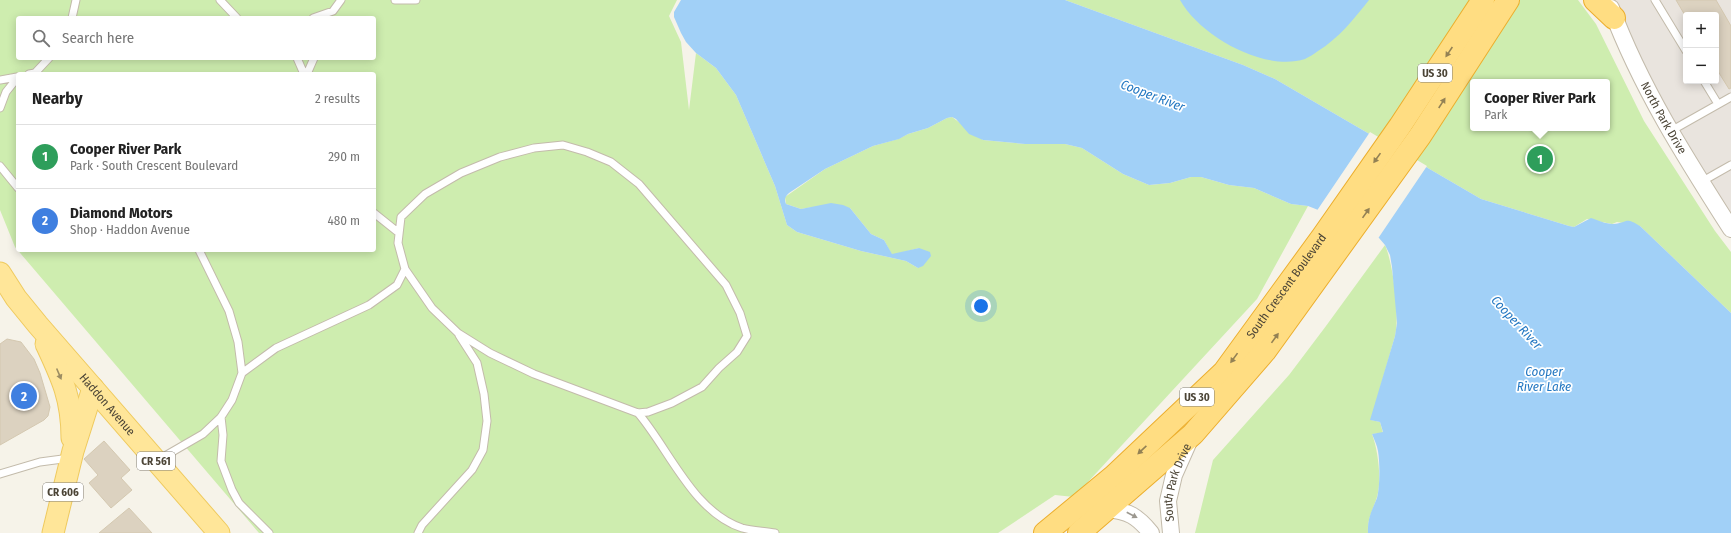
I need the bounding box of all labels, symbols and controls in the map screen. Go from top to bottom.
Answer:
map controls [1683,12,1719,84]
button: + [1683,12,1719,48]
search box [16,16,376,60]
icon: search [30,27,52,49]
text: Search here [62,29,134,47]
one-way arrow [1445,47,1453,57]
button: − [1683,48,1719,84]
road number: US 30 [1418,64,1452,82]
water label: Cooper River [1119,76,1187,115]
popup [1470,79,1610,131]
street label: North Park Drive [1638,80,1689,157]
text: Nearby [32,88,83,109]
text: Cooper River Park [1484,89,1596,107]
text: 2 results [315,91,360,106]
one-way arrow [1438,97,1445,109]
text: Park [1484,107,1507,122]
text: Cooper River Park [70,140,181,158]
pin: 1 [1527,144,1553,174]
text: 1 [42,149,48,164]
text: 290 m [328,149,360,164]
one-way arrow [1373,153,1381,163]
text: Park · South Crescent Boulevard [70,158,238,173]
text: Diamond Motors [70,204,173,222]
one-way arrow [1361,208,1369,218]
text: 2 [42,213,48,228]
text: 480 m [327,213,360,228]
text: Shop · Haddon Avenue [70,222,190,237]
street label: South Crescent Boulevard [1244,231,1329,341]
water label: Cooper River [1488,293,1545,352]
your location [971,296,991,316]
one-way arrow [1270,333,1278,343]
one-way arrow [1230,353,1238,364]
water label: Cooper River Lake [1517,364,1571,394]
one-way arrow [57,368,63,380]
street label: Haddon Avenue [76,371,138,438]
pin: 2 [11,381,37,411]
road number: US 30 [1180,388,1214,406]
street label: South Park Drive [1161,441,1194,522]
one-way arrow [1137,446,1147,455]
road number: CR 561 [137,452,175,470]
road number: CR 606 [43,483,83,501]
one-way arrow [1126,512,1138,519]

